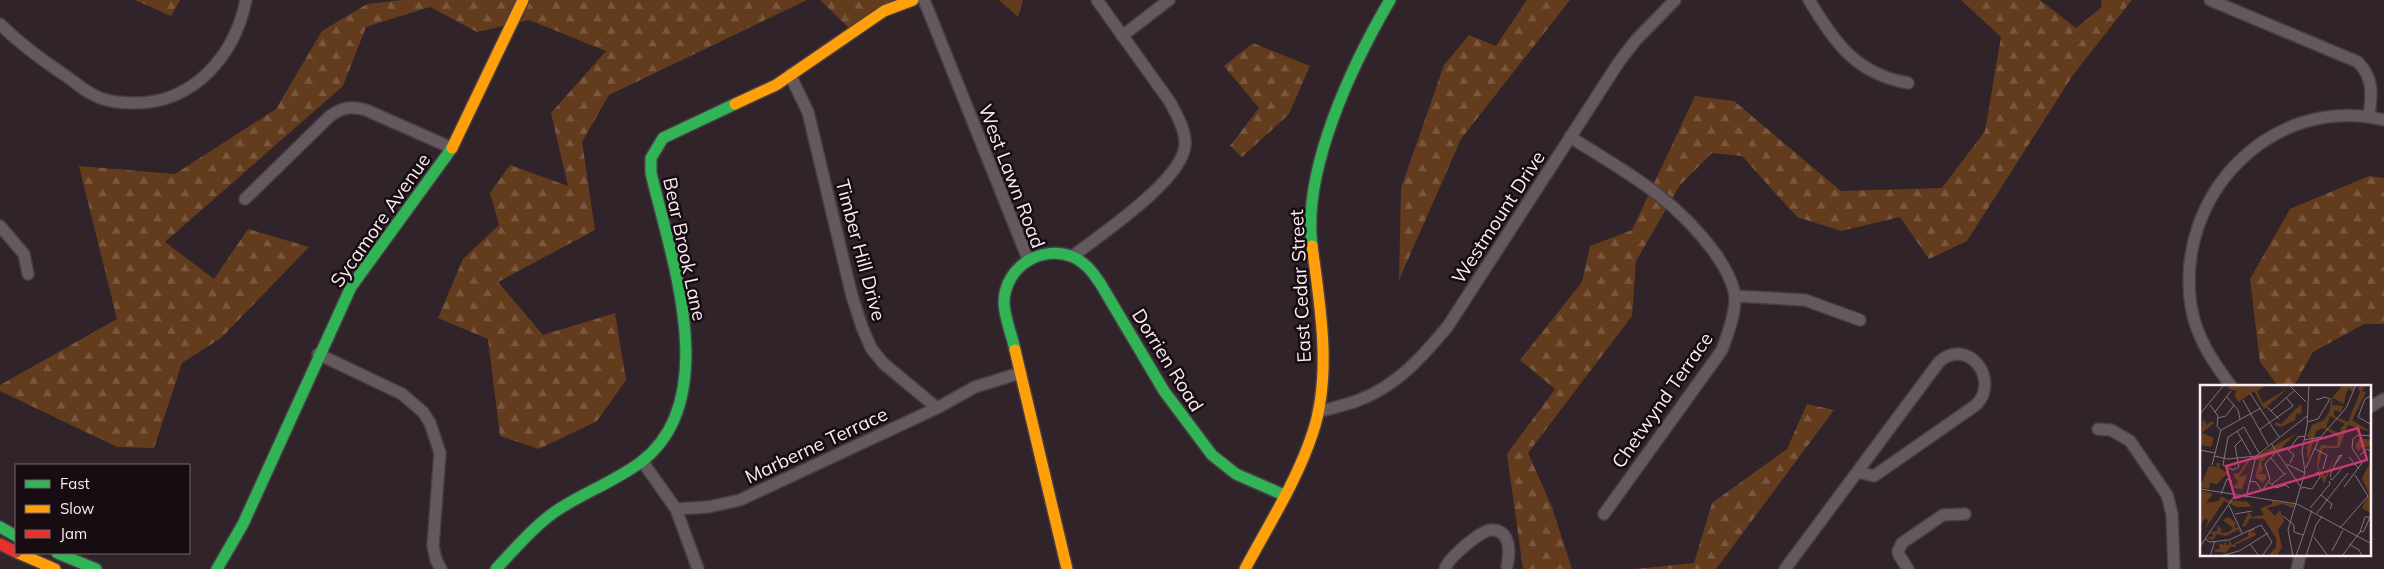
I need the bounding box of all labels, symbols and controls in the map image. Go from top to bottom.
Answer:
street label: West Lawn Road [974,101,1050,251]
street label: Westmount Drive [1446,146,1550,288]
street label: Sycamore Avenue [325,148,435,292]
street label: Bear Brook Lane [658,175,712,323]
street label: Timber Hill Drive [831,177,891,323]
street label: East Cedar Street [1284,209,1316,363]
street label: Dorrien Road [1127,304,1209,416]
street label: Chetwynd Terrace [1606,327,1718,473]
inset map [2200,385,2372,556]
street label: Marberne Terrace [741,401,891,489]
legend [15,464,190,554]
text: Fast [60,474,90,493]
text: Slow [60,499,94,518]
text: Jam [60,524,87,543]

